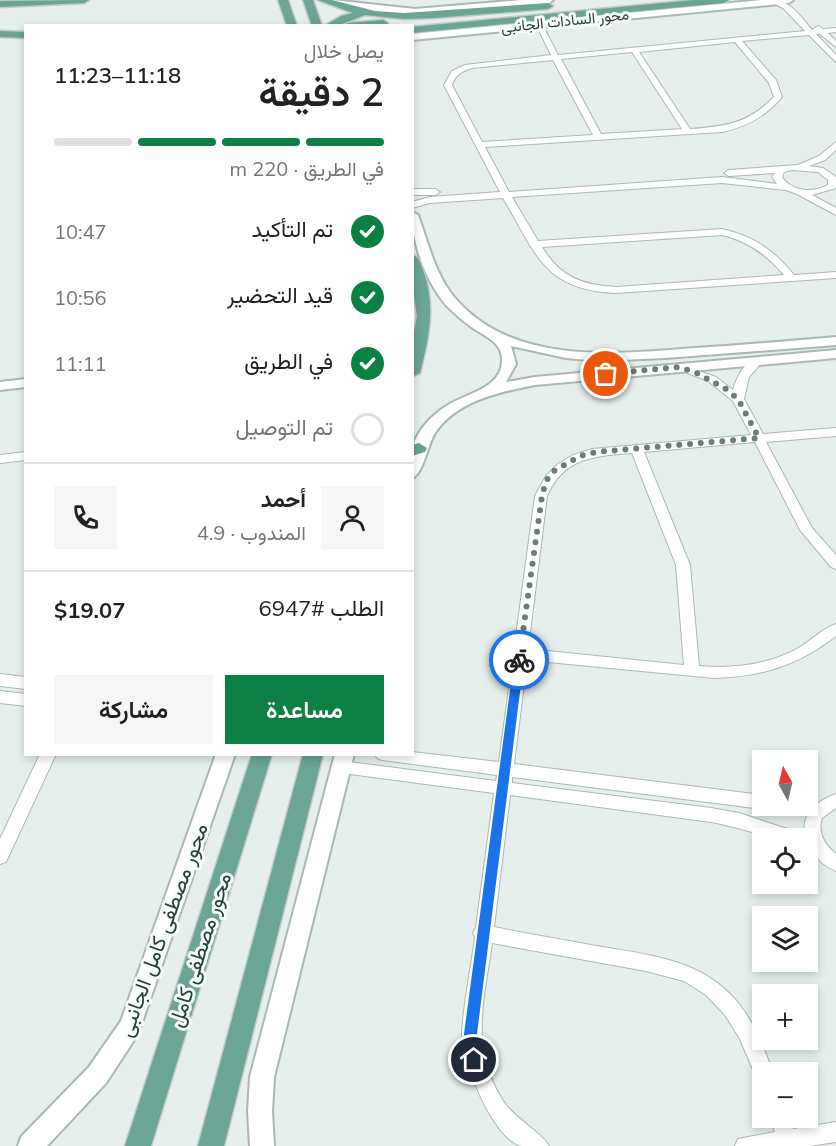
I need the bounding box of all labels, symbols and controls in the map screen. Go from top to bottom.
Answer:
street label: محور السادات الجانبى [500,4,630,38]
text: يصل خلال [304,38,384,63]
text: 11:18–11:23 [54,61,181,89]
text: 2 دقيقة [259,67,384,116]
text: في الطريق · 220 m [230,156,384,181]
text: تم التأكيد [252,215,333,243]
icon: check [351,215,384,248]
text: 10:47 [54,219,107,244]
text: قيد التحضير [227,281,333,309]
icon: check [351,281,384,314]
text: 10:56 [54,285,107,310]
text: في الطريق [244,347,333,375]
icon: check [351,347,384,380]
pin [580,348,631,399]
text: 11:11 [54,351,107,376]
icon: bag [589,357,622,390]
text: تم التوصيل [236,413,333,441]
text: أحمد [261,485,306,513]
button: phone [54,486,117,549]
button: person [321,486,384,549]
text: المندوب · 4.9 [197,520,306,545]
text: الطلب #6947 [259,594,384,622]
text: $19.07 [54,596,125,624]
courier [489,630,549,690]
icon: bike [503,644,536,677]
button: مشاركة [54,675,213,744]
button: مساعدة [225,675,384,744]
north arrow [752,750,818,816]
map controls [752,750,818,1128]
street label: محور مصطفى كامل الجانبى [113,820,213,1040]
button: locate [752,828,818,894]
street label: محور مصطفى كامل [163,870,237,1030]
button: layers [752,906,818,972]
button: + [752,984,818,1050]
pin [448,1034,499,1085]
icon: home [457,1043,490,1076]
button: − [752,1062,818,1128]

